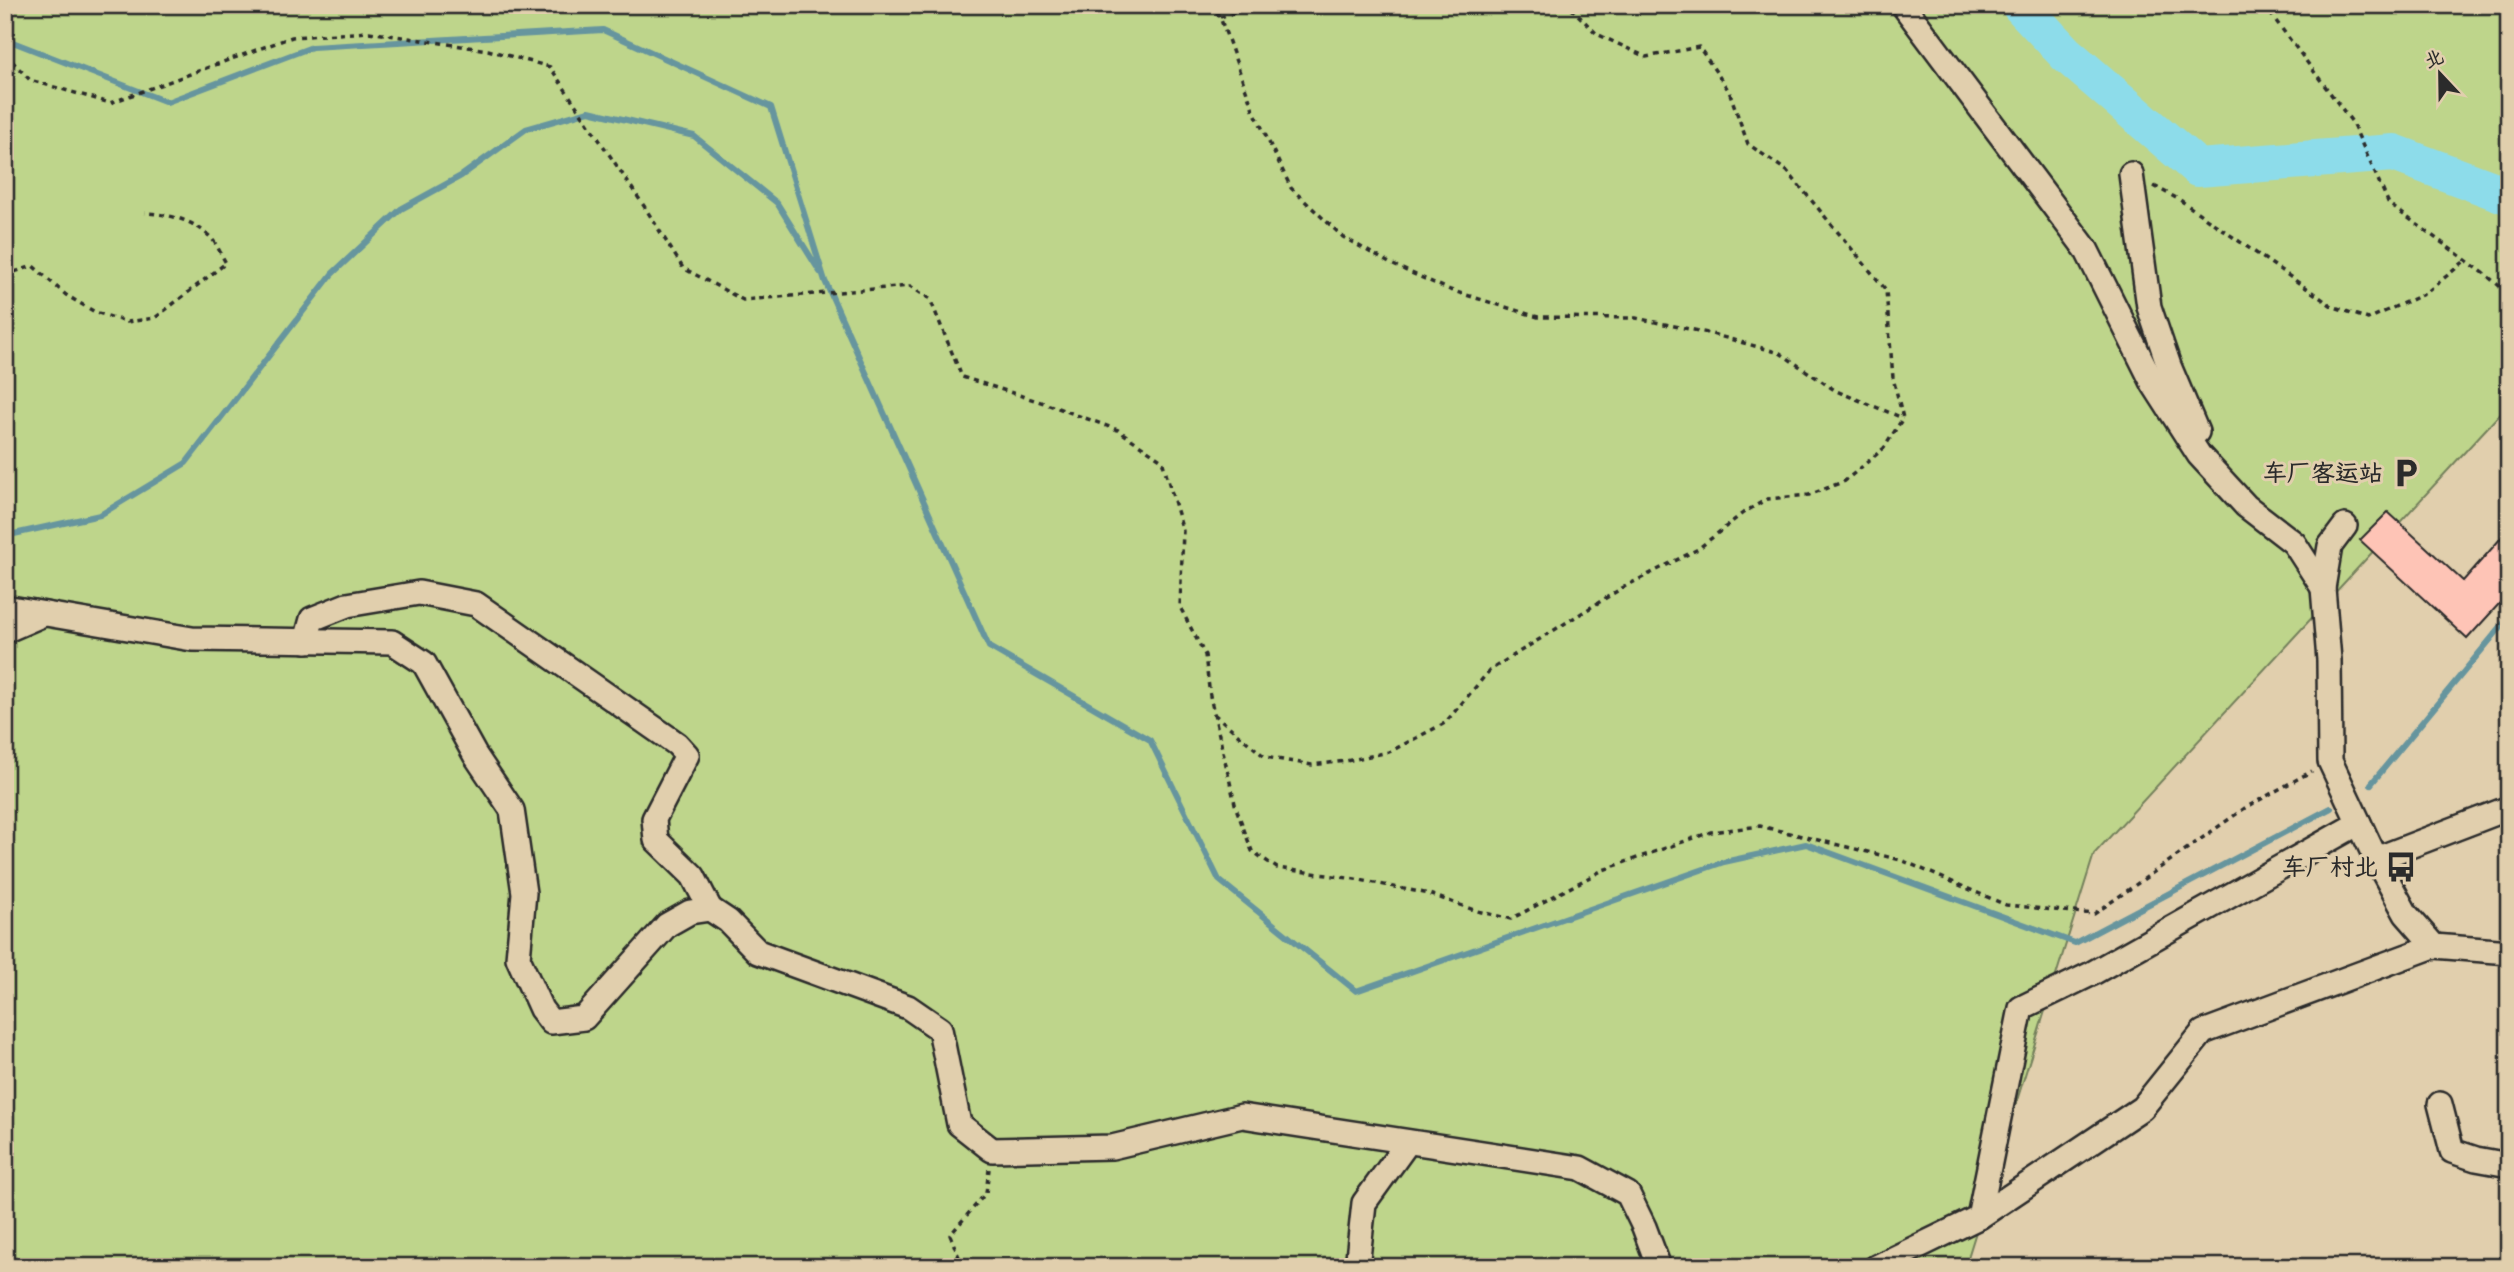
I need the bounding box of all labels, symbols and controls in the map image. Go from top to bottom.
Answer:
north arrow [2406,38,2476,108]
text: 北 [2421,44,2448,75]
parking icon: 车厂客运站 [2389,456,2423,490]
place label: 车厂客运站 [2263,459,2383,490]
bus stop icon: 车厂村北 [2384,850,2418,884]
place label: 车厂村北 [2282,853,2378,884]

